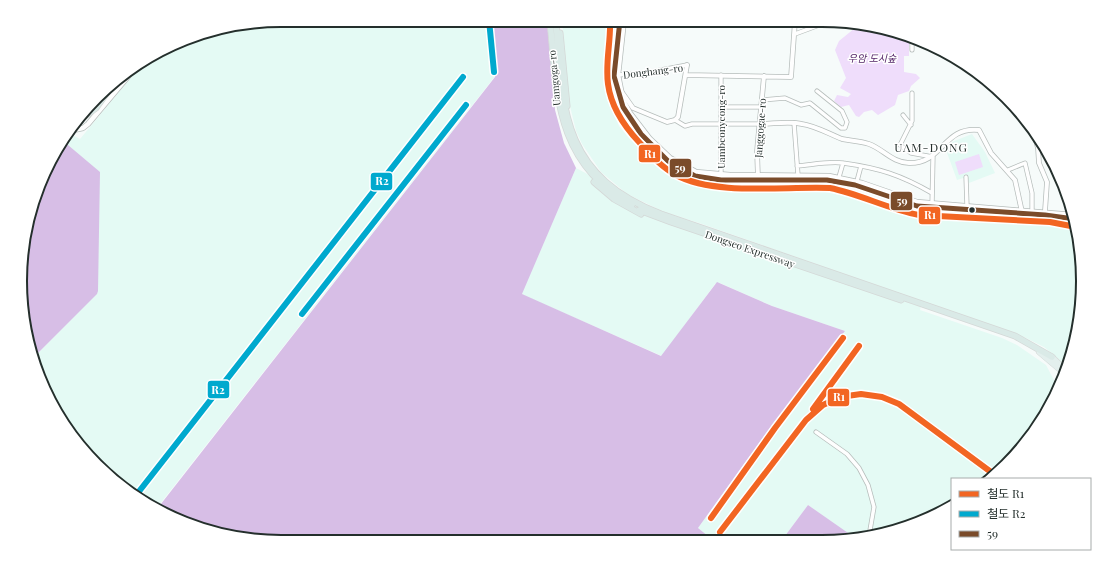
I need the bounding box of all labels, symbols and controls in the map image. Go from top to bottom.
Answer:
street label: Uamgoga-ro [545,49,563,106]
park label: 우암 도시숲 [848,51,897,65]
street label: Donghang-ro [622,60,684,82]
street label: Uambeonyeong-ro [714,85,728,169]
street label: Janggogae-ro [751,97,769,159]
district label: UAM-DONG [894,139,968,155]
line badge: R1 [638,144,661,163]
text: R1 [644,146,656,161]
line badge: 59 [669,158,692,178]
text: 59 [674,160,686,175]
line badge: R2 [370,172,393,191]
text: R2 [375,173,389,188]
line badge: 59 [890,191,913,211]
text: 59 [896,193,908,208]
unlabelled marker [967,205,977,215]
line badge: R1 [918,206,941,225]
text: R1 [924,207,936,222]
street label: Dongseo Expressway [703,227,797,271]
line badge: R2 [207,380,230,399]
text: R2 [211,382,225,397]
line badge: R1 [827,388,850,407]
text: R1 [833,389,845,404]
legend [951,478,1091,550]
text: 철도 R1 [987,485,1025,501]
text: 철도 R2 [987,505,1026,521]
text: 59 [987,525,998,541]

